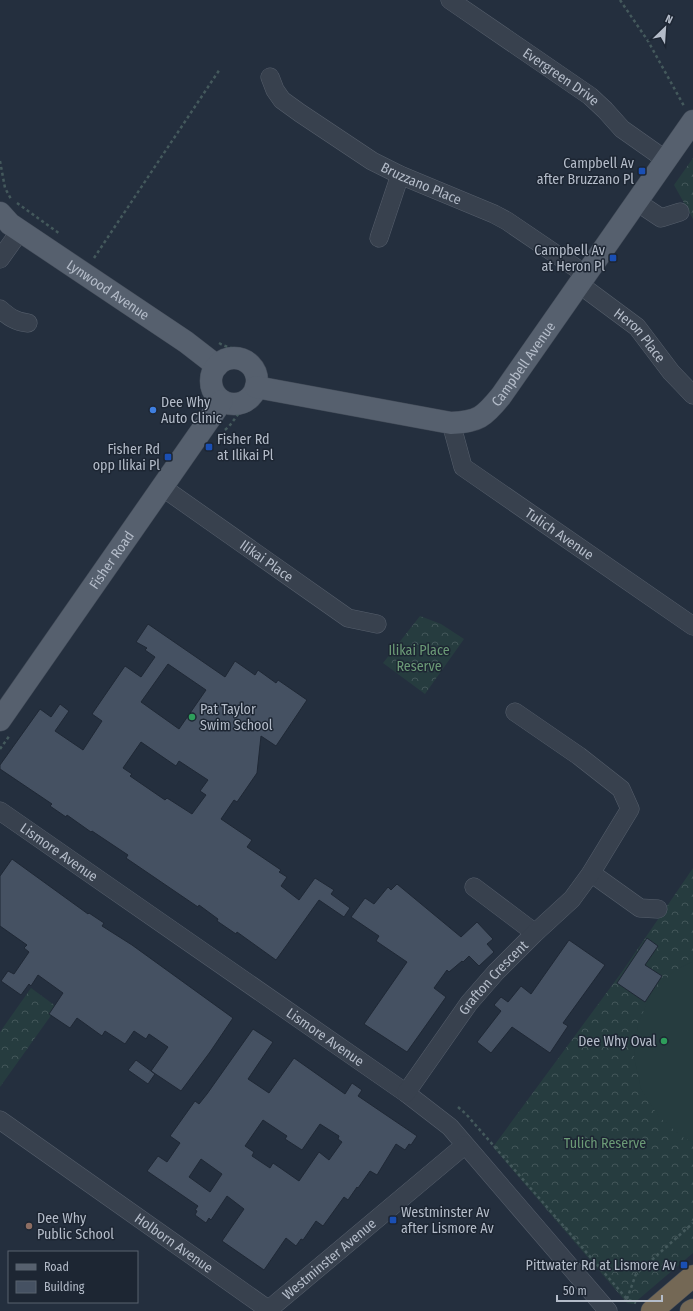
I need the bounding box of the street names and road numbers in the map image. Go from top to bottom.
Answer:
street label: Evergreen Drive [519,44,603,109]
street label: Bruzzano Place [378,159,464,209]
street label: Lynwood Avenue [63,256,152,324]
street label: Heron Place [610,305,669,366]
street label: Campbell Avenue [488,319,559,410]
street label: Tulich Avenue [522,505,597,564]
street label: Fisher Road [86,528,138,592]
street label: Ilikai Place [236,537,296,586]
street label: Lismore Avenue [17,820,101,885]
street label: Grafton Crescent [455,937,532,1018]
street label: Lismore Avenue [283,1004,367,1070]
street label: Holborn Avenue [131,1210,216,1277]
street label: Westminster Avenue [279,1215,380,1303]

